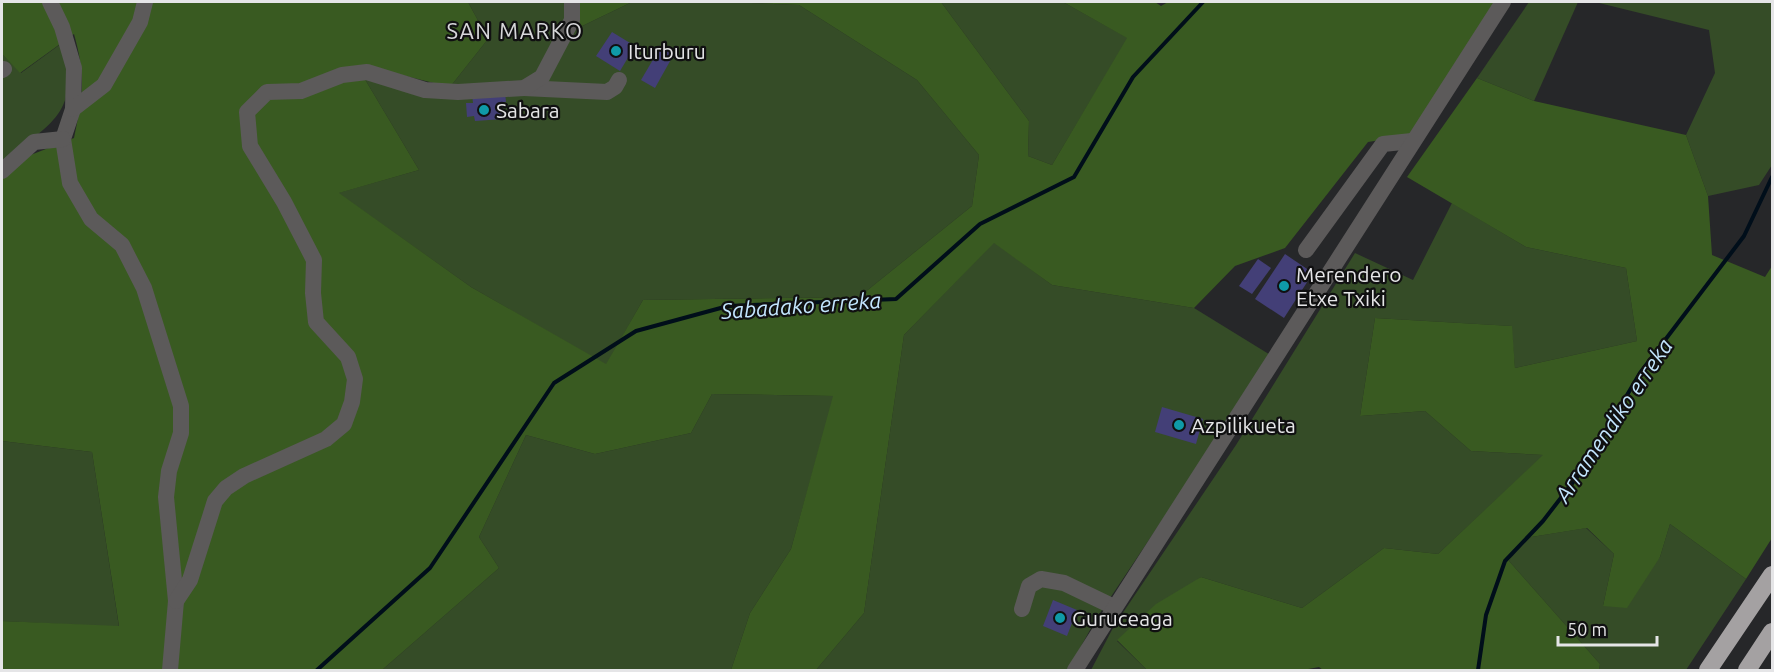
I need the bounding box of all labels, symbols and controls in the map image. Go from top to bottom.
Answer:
district label: SAN MARKO [446,18,584,43]
place label: Iturburu [628,39,706,63]
marker: Iturburu [609,44,623,58]
place label: Sabara [496,98,560,122]
marker: Sabara [477,103,491,117]
place label: Merendero Etxe Txiki [1296,262,1401,310]
marker: Merendero Etxe Txiki [1277,279,1291,293]
water label: Sabadako erreka [719,287,882,323]
water label: Arramendiko erreka [1548,333,1677,507]
place label: Azpilikueta [1191,413,1296,437]
marker: Azpilikueta [1172,418,1186,432]
place label: Guruceaga [1072,606,1173,630]
scale bar [1558,609,1657,647]
marker: Guruceaga [1053,611,1067,625]
text: 50 m [1567,619,1607,639]

